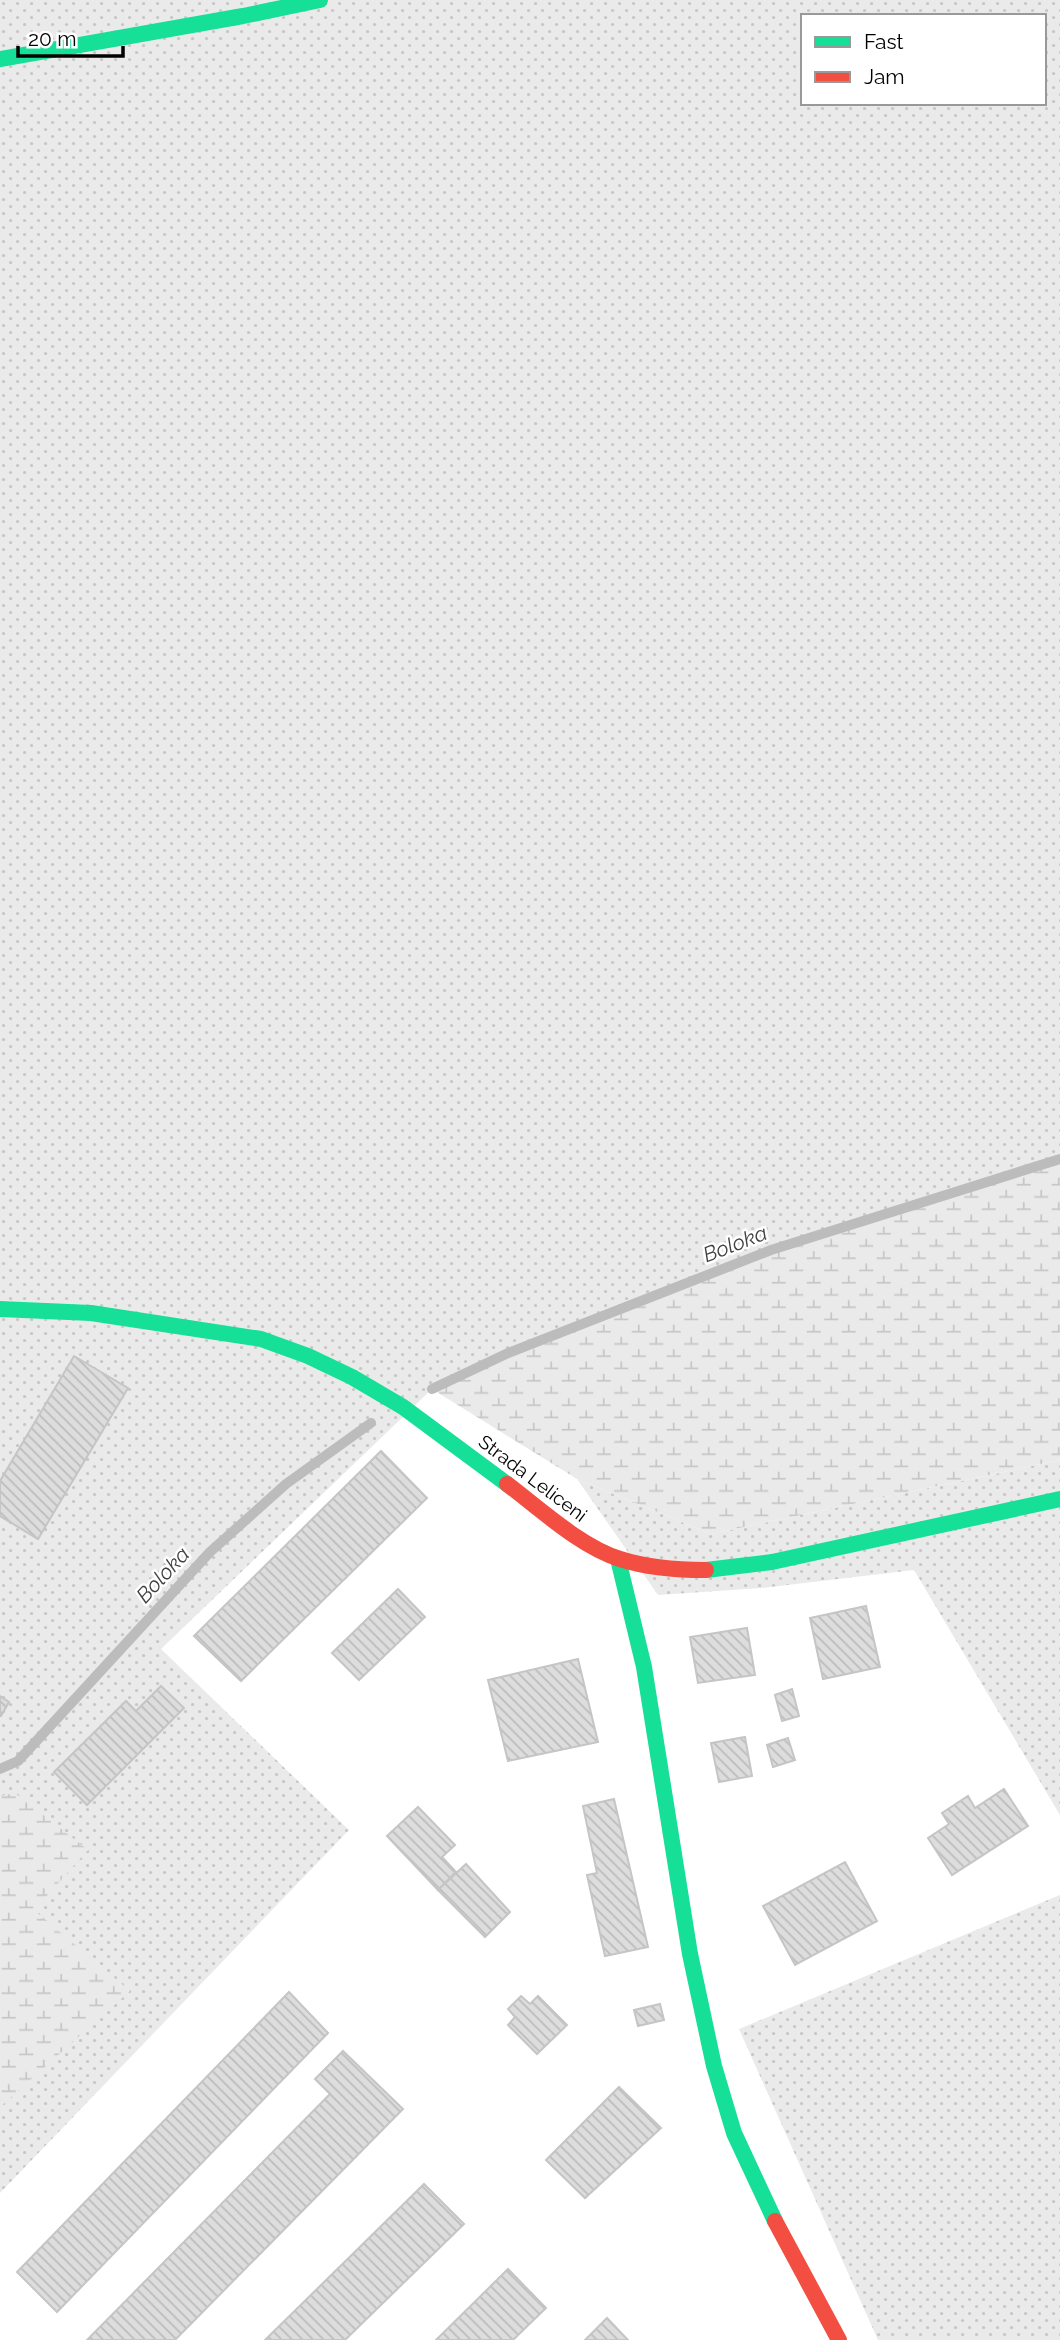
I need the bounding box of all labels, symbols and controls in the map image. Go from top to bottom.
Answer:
scale bar [18,14,122,58]
legend [801,14,1046,105]
text: 20 m [28,26,76,51]
text: Fast [864,29,904,54]
text: Jam [864,64,905,89]
water label: Boloka [699,1220,770,1267]
street label: Strada Leliceni [475,1430,591,1526]
water label: Boloka [131,1542,195,1608]

